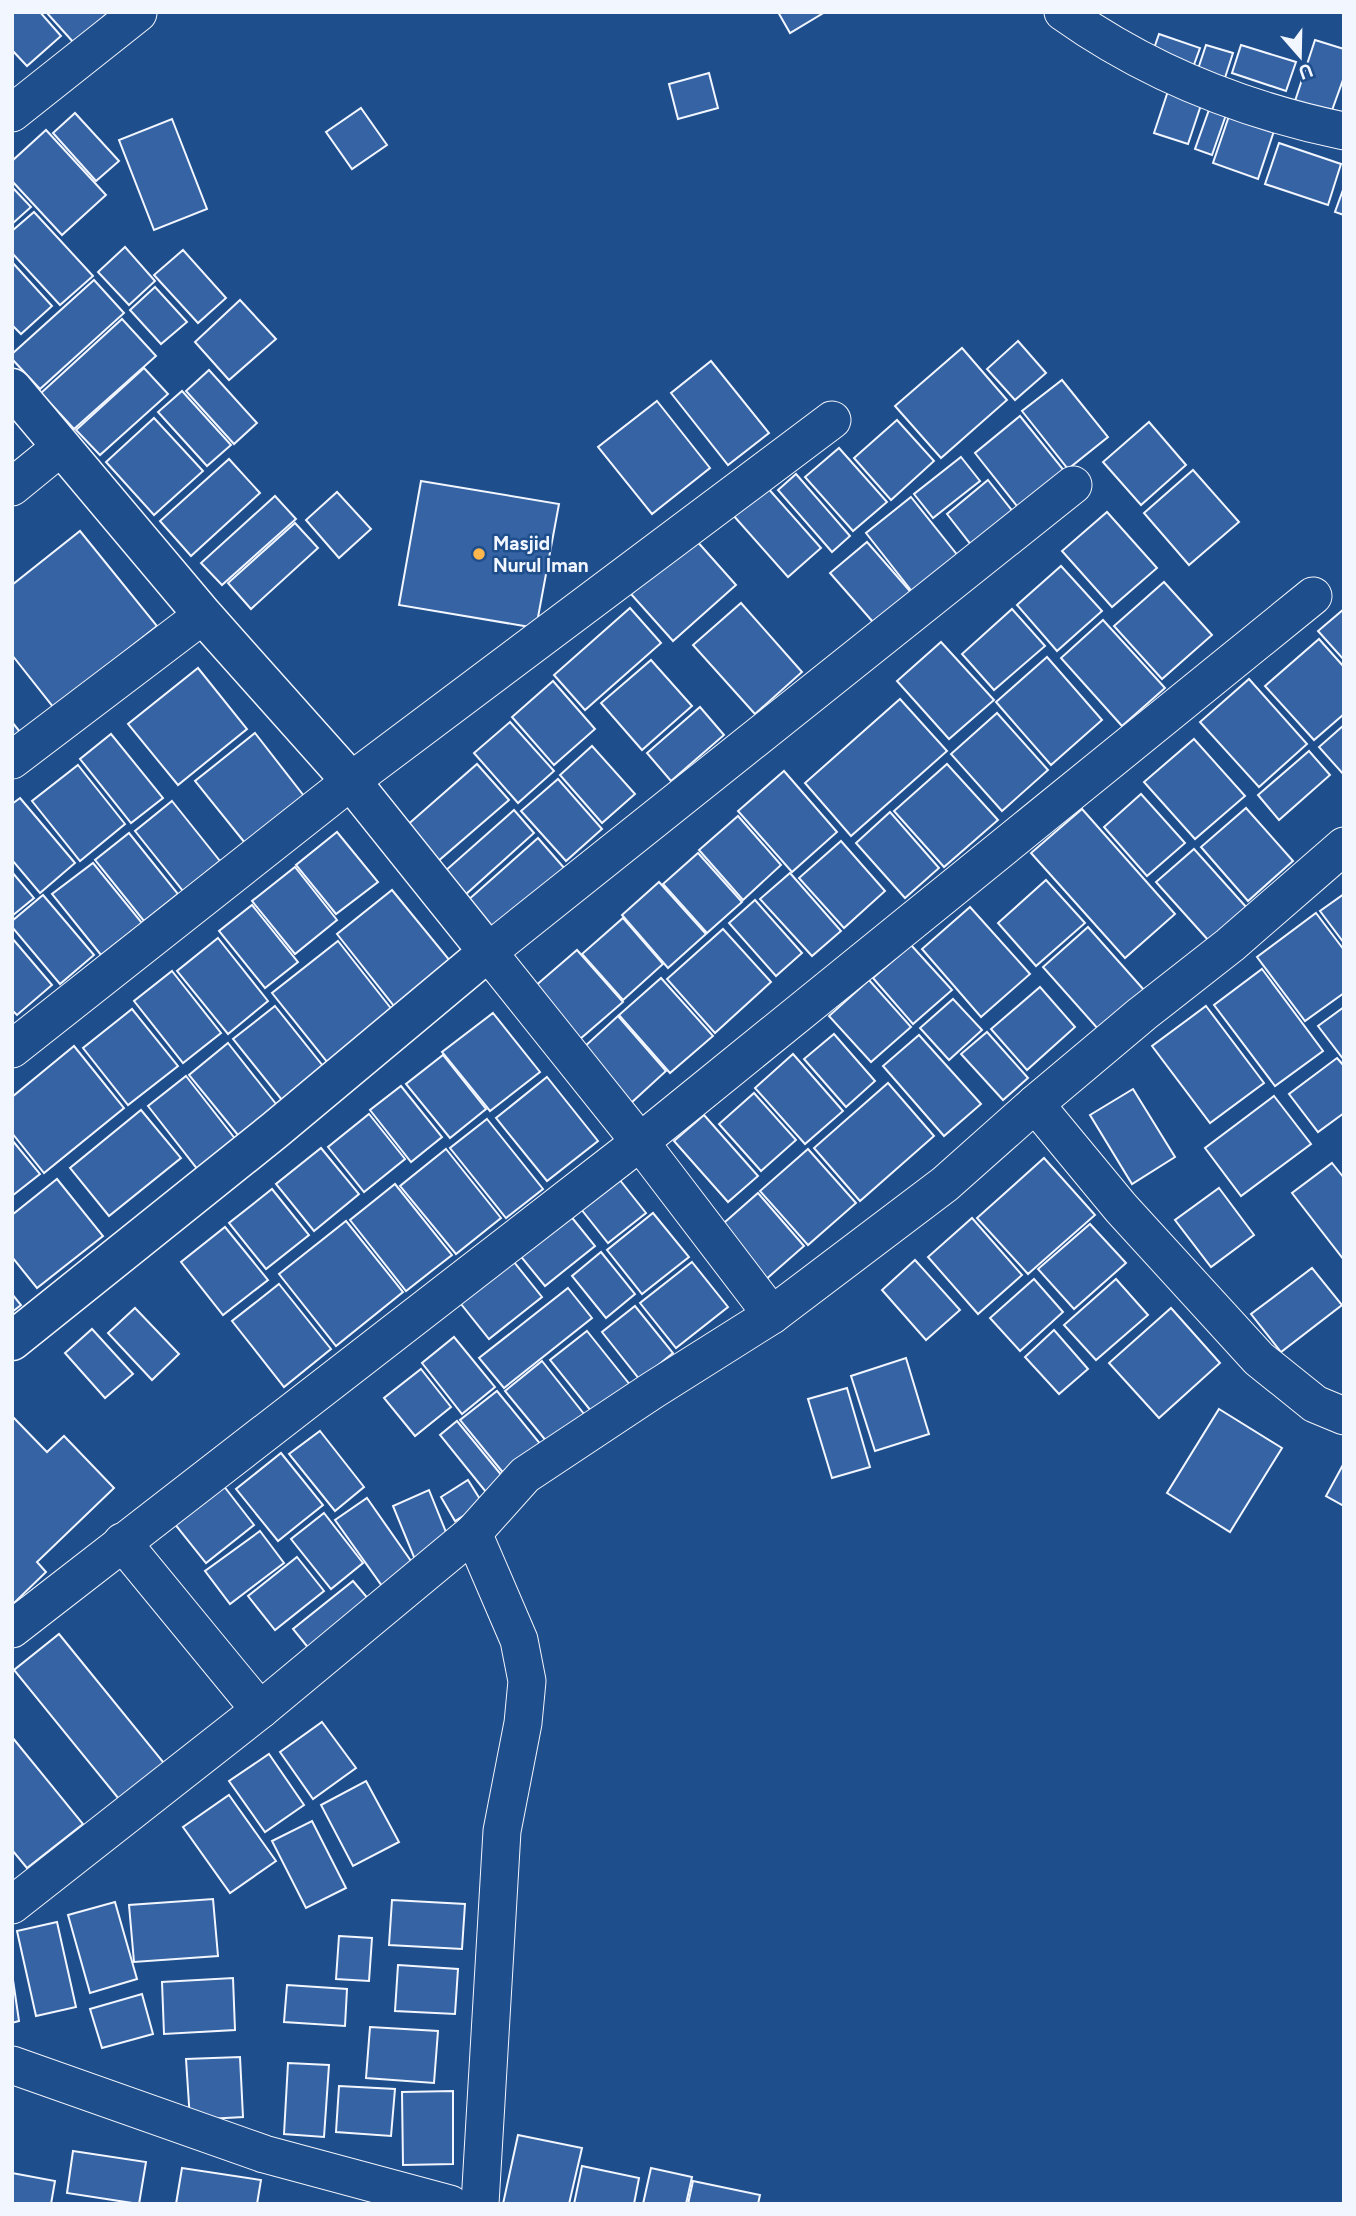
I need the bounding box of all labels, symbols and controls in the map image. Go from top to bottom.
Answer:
north arrow [1265,21,1335,91]
text: U [1295,58,1316,85]
place label: Masjid Nurul Iman [493,532,589,577]
marker: Masjid Nurul Iman [471,546,487,562]

